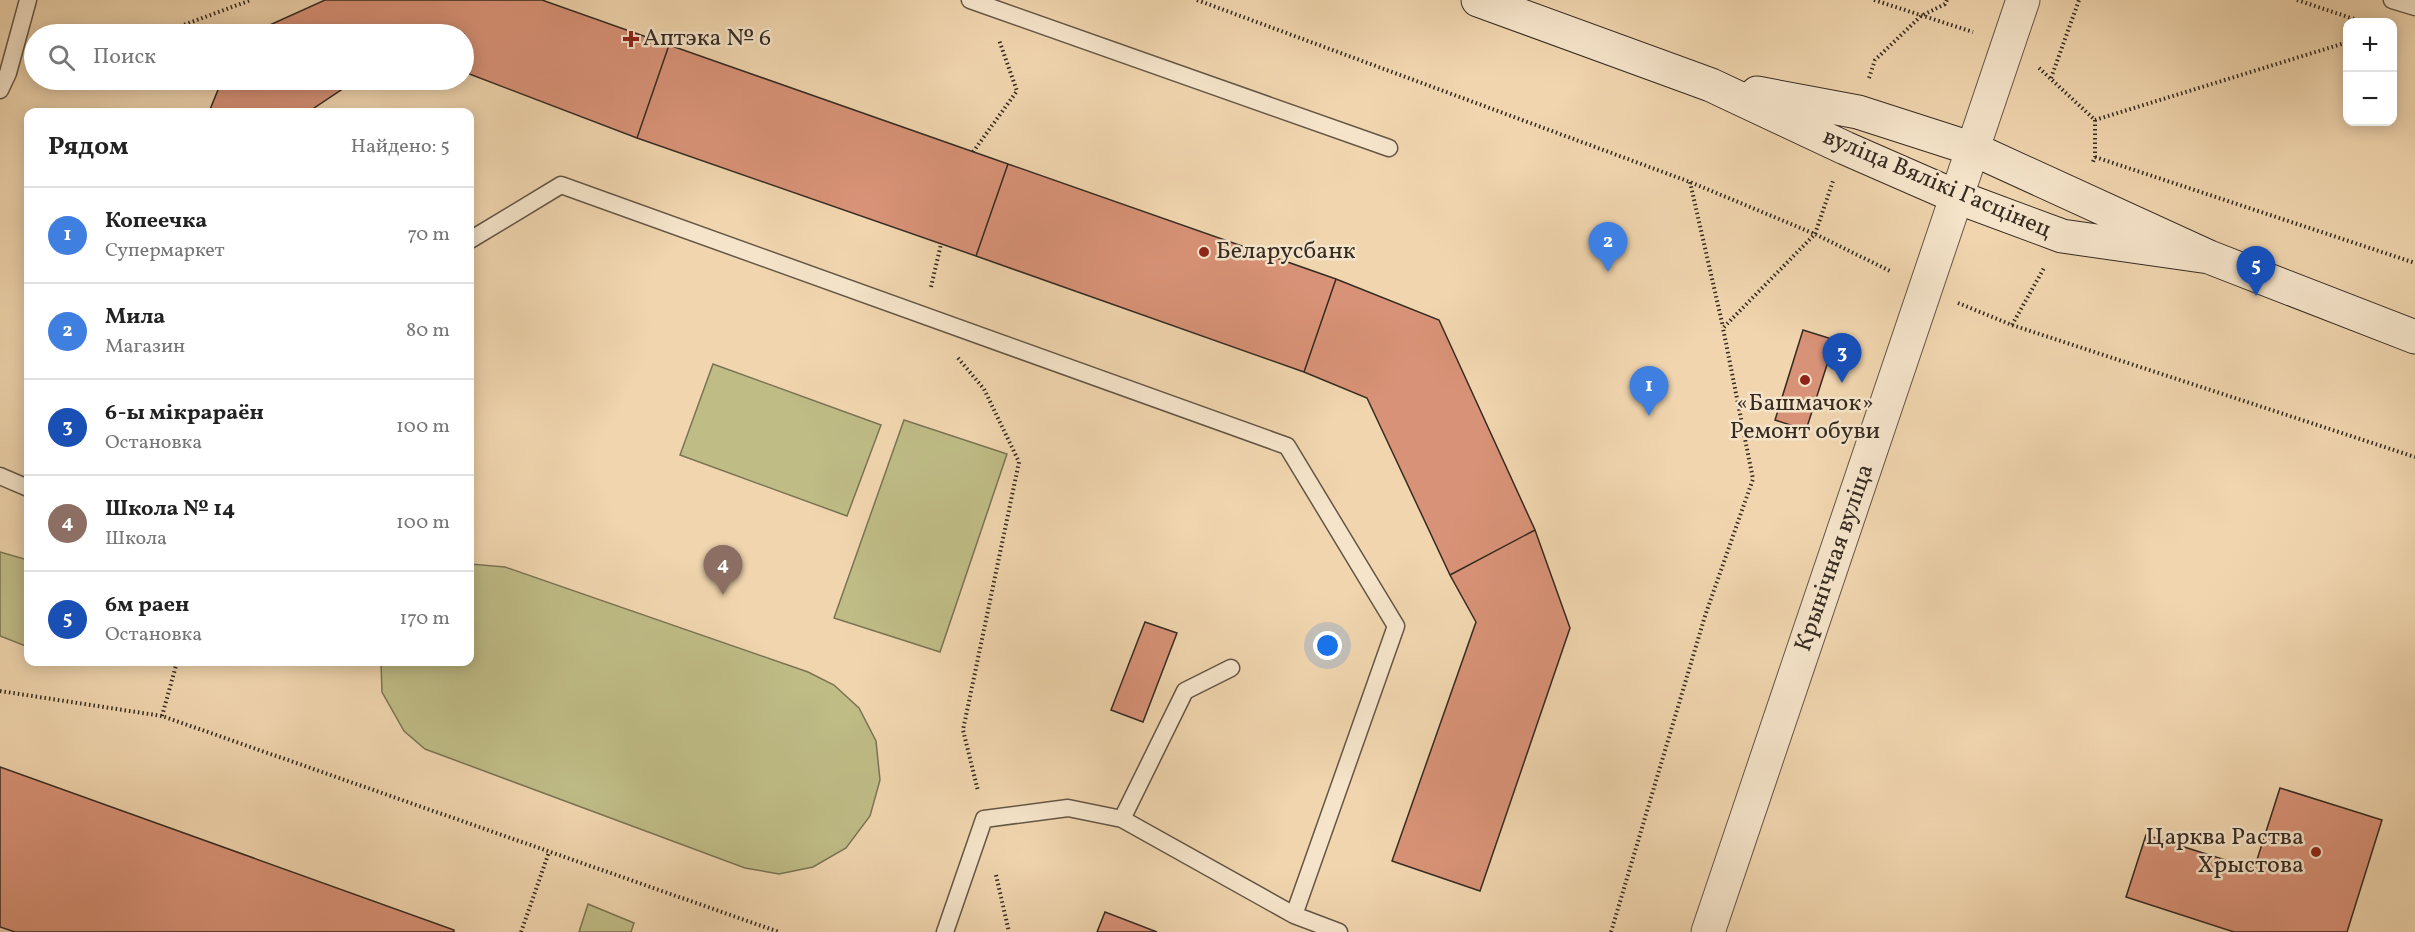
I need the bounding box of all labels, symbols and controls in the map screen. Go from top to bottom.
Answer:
map controls [2343,18,2397,126]
button: + [2343,18,2397,72]
place label: Аптэка № 6 [643,22,771,56]
search box [24,24,474,90]
marker: Аптэка № 6 [624,32,638,46]
icon: search [45,41,78,74]
text: Поиск [93,42,156,73]
button: − [2343,72,2397,126]
street label: вуліца Вялікі Гасцінец [1817,120,2057,248]
text: Рядом [48,129,128,165]
text: Найдено: 5 [351,133,450,161]
text: Копеечка [105,206,207,237]
text: 1 [63,221,72,249]
text: 70 m [407,221,450,249]
pin: 2 [1588,222,1628,272]
place label: Беларусбанк [1216,235,1356,269]
text: Супермаркет [105,237,225,265]
marker: Беларусбанк [1197,245,1211,259]
pin: 5 [2236,246,2276,296]
text: Мила [105,302,165,333]
text: 2 [62,317,73,345]
text: 80 m [406,317,450,345]
text: Магазин [105,333,185,361]
pin: 3 [1822,334,1862,383]
pin: 1 [1630,366,1668,416]
marker: «Башмачок» Ремонт обуви [1798,373,1812,387]
place label: «Башмачок» Ремонт обуви [1730,387,1880,449]
text: 6-ы мікрараён [105,398,264,429]
text: 3 [62,413,73,441]
text: 100 m [396,413,450,441]
text: Остановка [105,429,202,457]
street label: Крынічная вуліца [1787,460,1883,656]
text: Школа № 14 [105,494,235,525]
text: 4 [61,509,74,537]
text: 100 m [396,509,450,537]
text: Школа [105,525,167,553]
pin: 4 [704,546,742,595]
text: 6м раен [105,590,189,621]
text: 5 [63,605,72,633]
text: 170 m [400,605,450,633]
text: Остановка [105,621,202,649]
your location [1313,631,1342,660]
place label: Царква Раства Хрыстова [2145,821,2304,883]
marker: Царква Раства Хрыстова [2309,845,2323,859]

